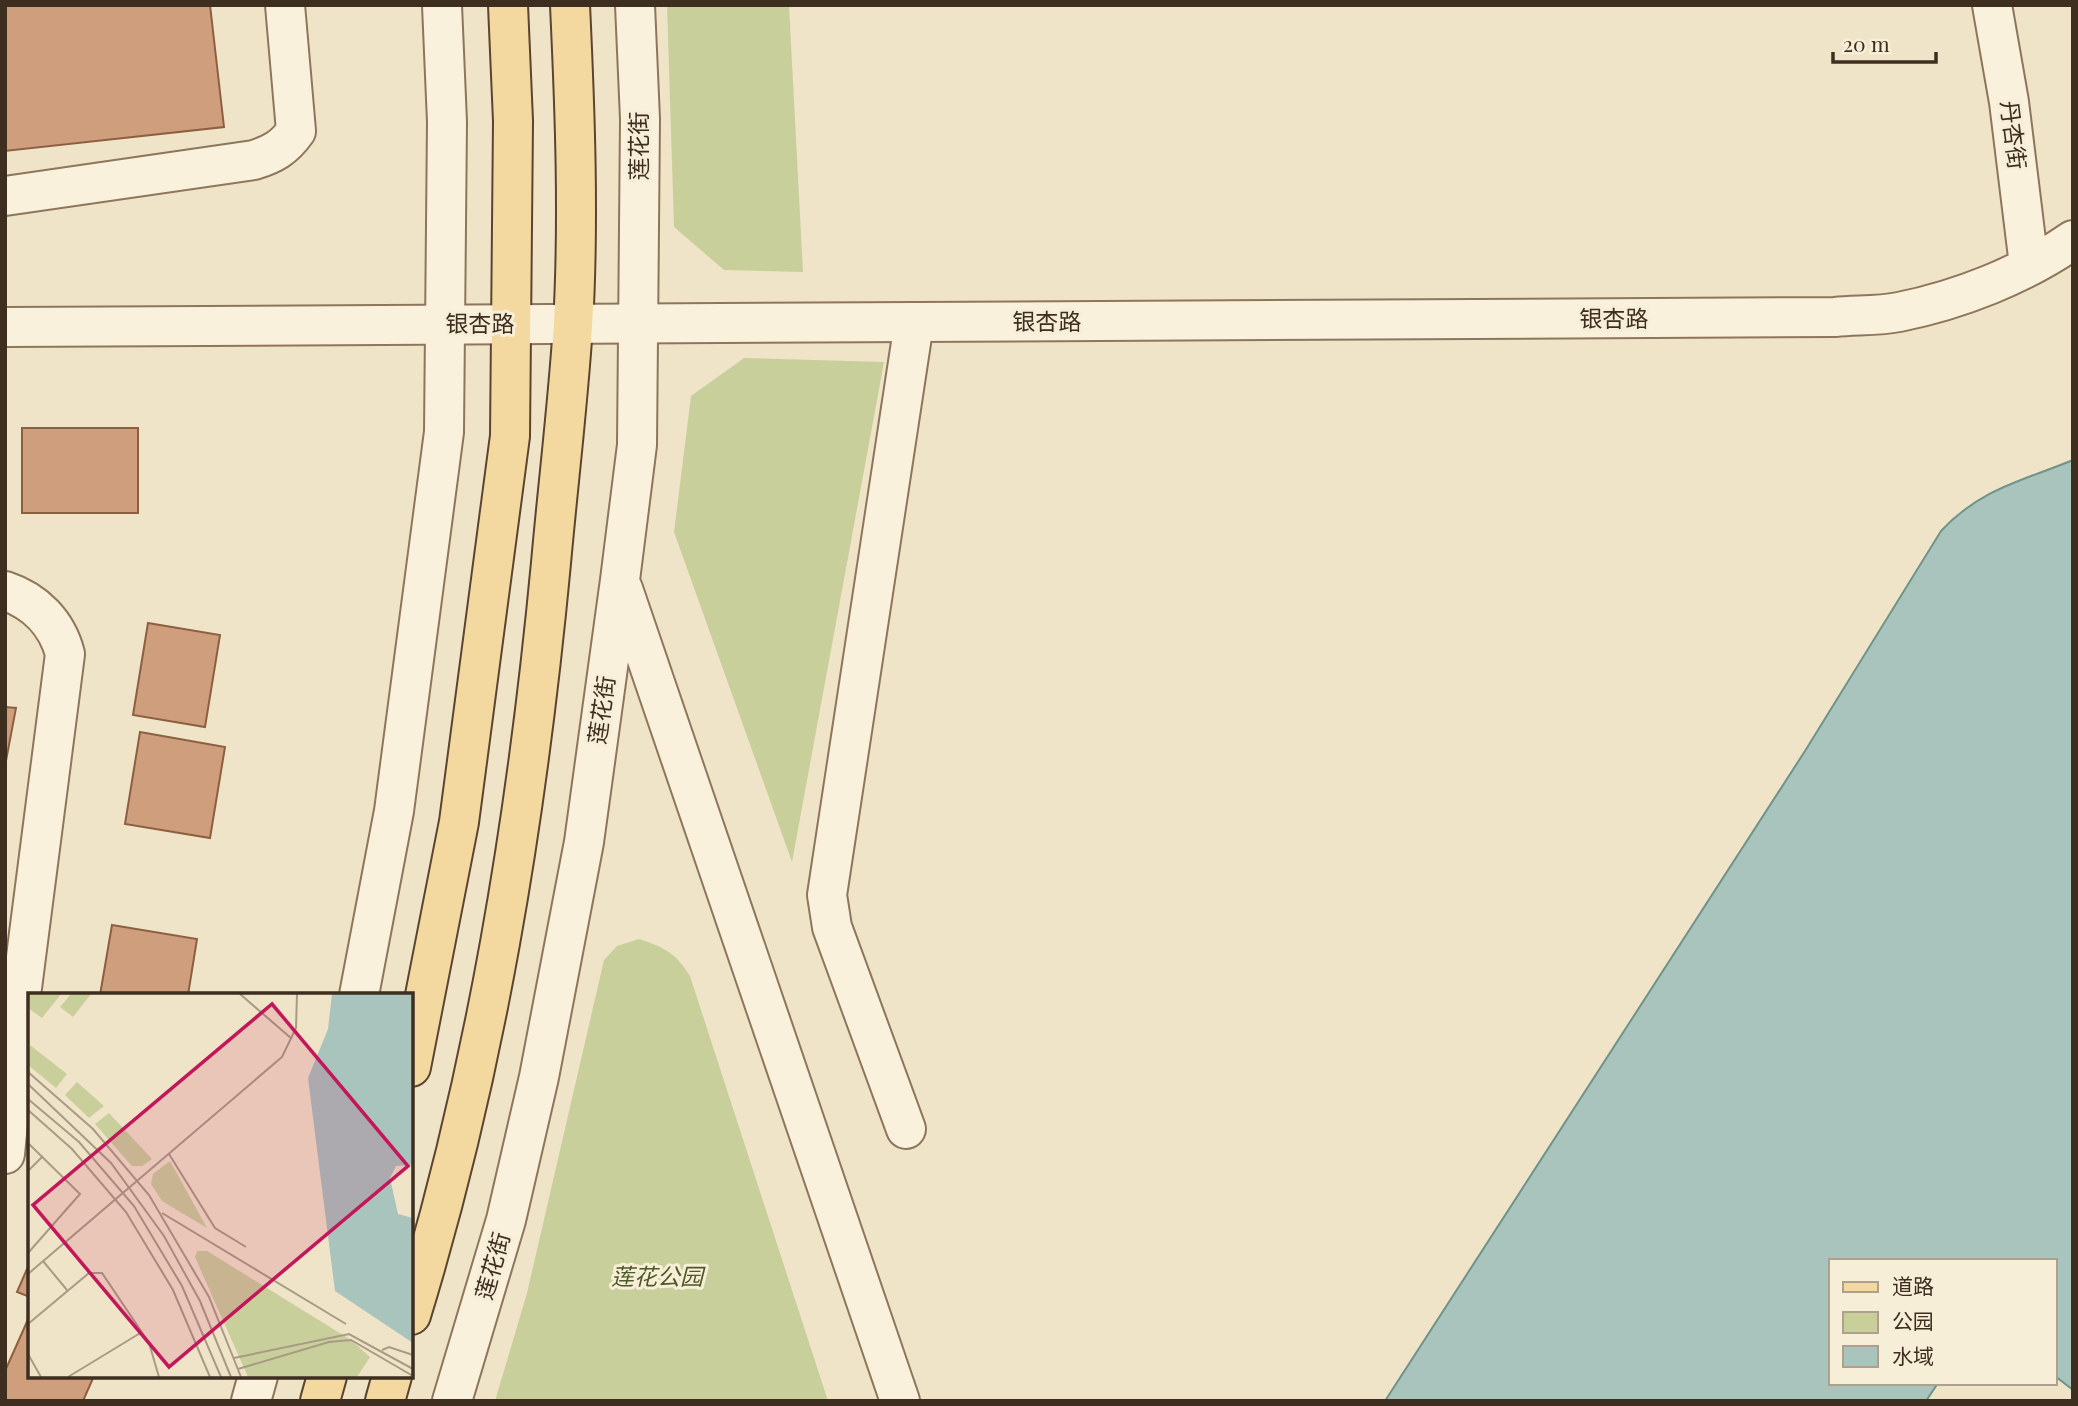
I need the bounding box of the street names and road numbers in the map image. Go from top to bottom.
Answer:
street label: 丹杏街 [1995,99,2034,171]
street label: 莲花街 [622,112,653,181]
street label: 银杏路 [1580,302,1649,333]
street label: 银杏路 [1013,305,1082,336]
street label: 银杏路 [446,307,515,338]
street label: 莲花街 [580,673,621,746]
street label: 莲花街 [467,1228,516,1303]

